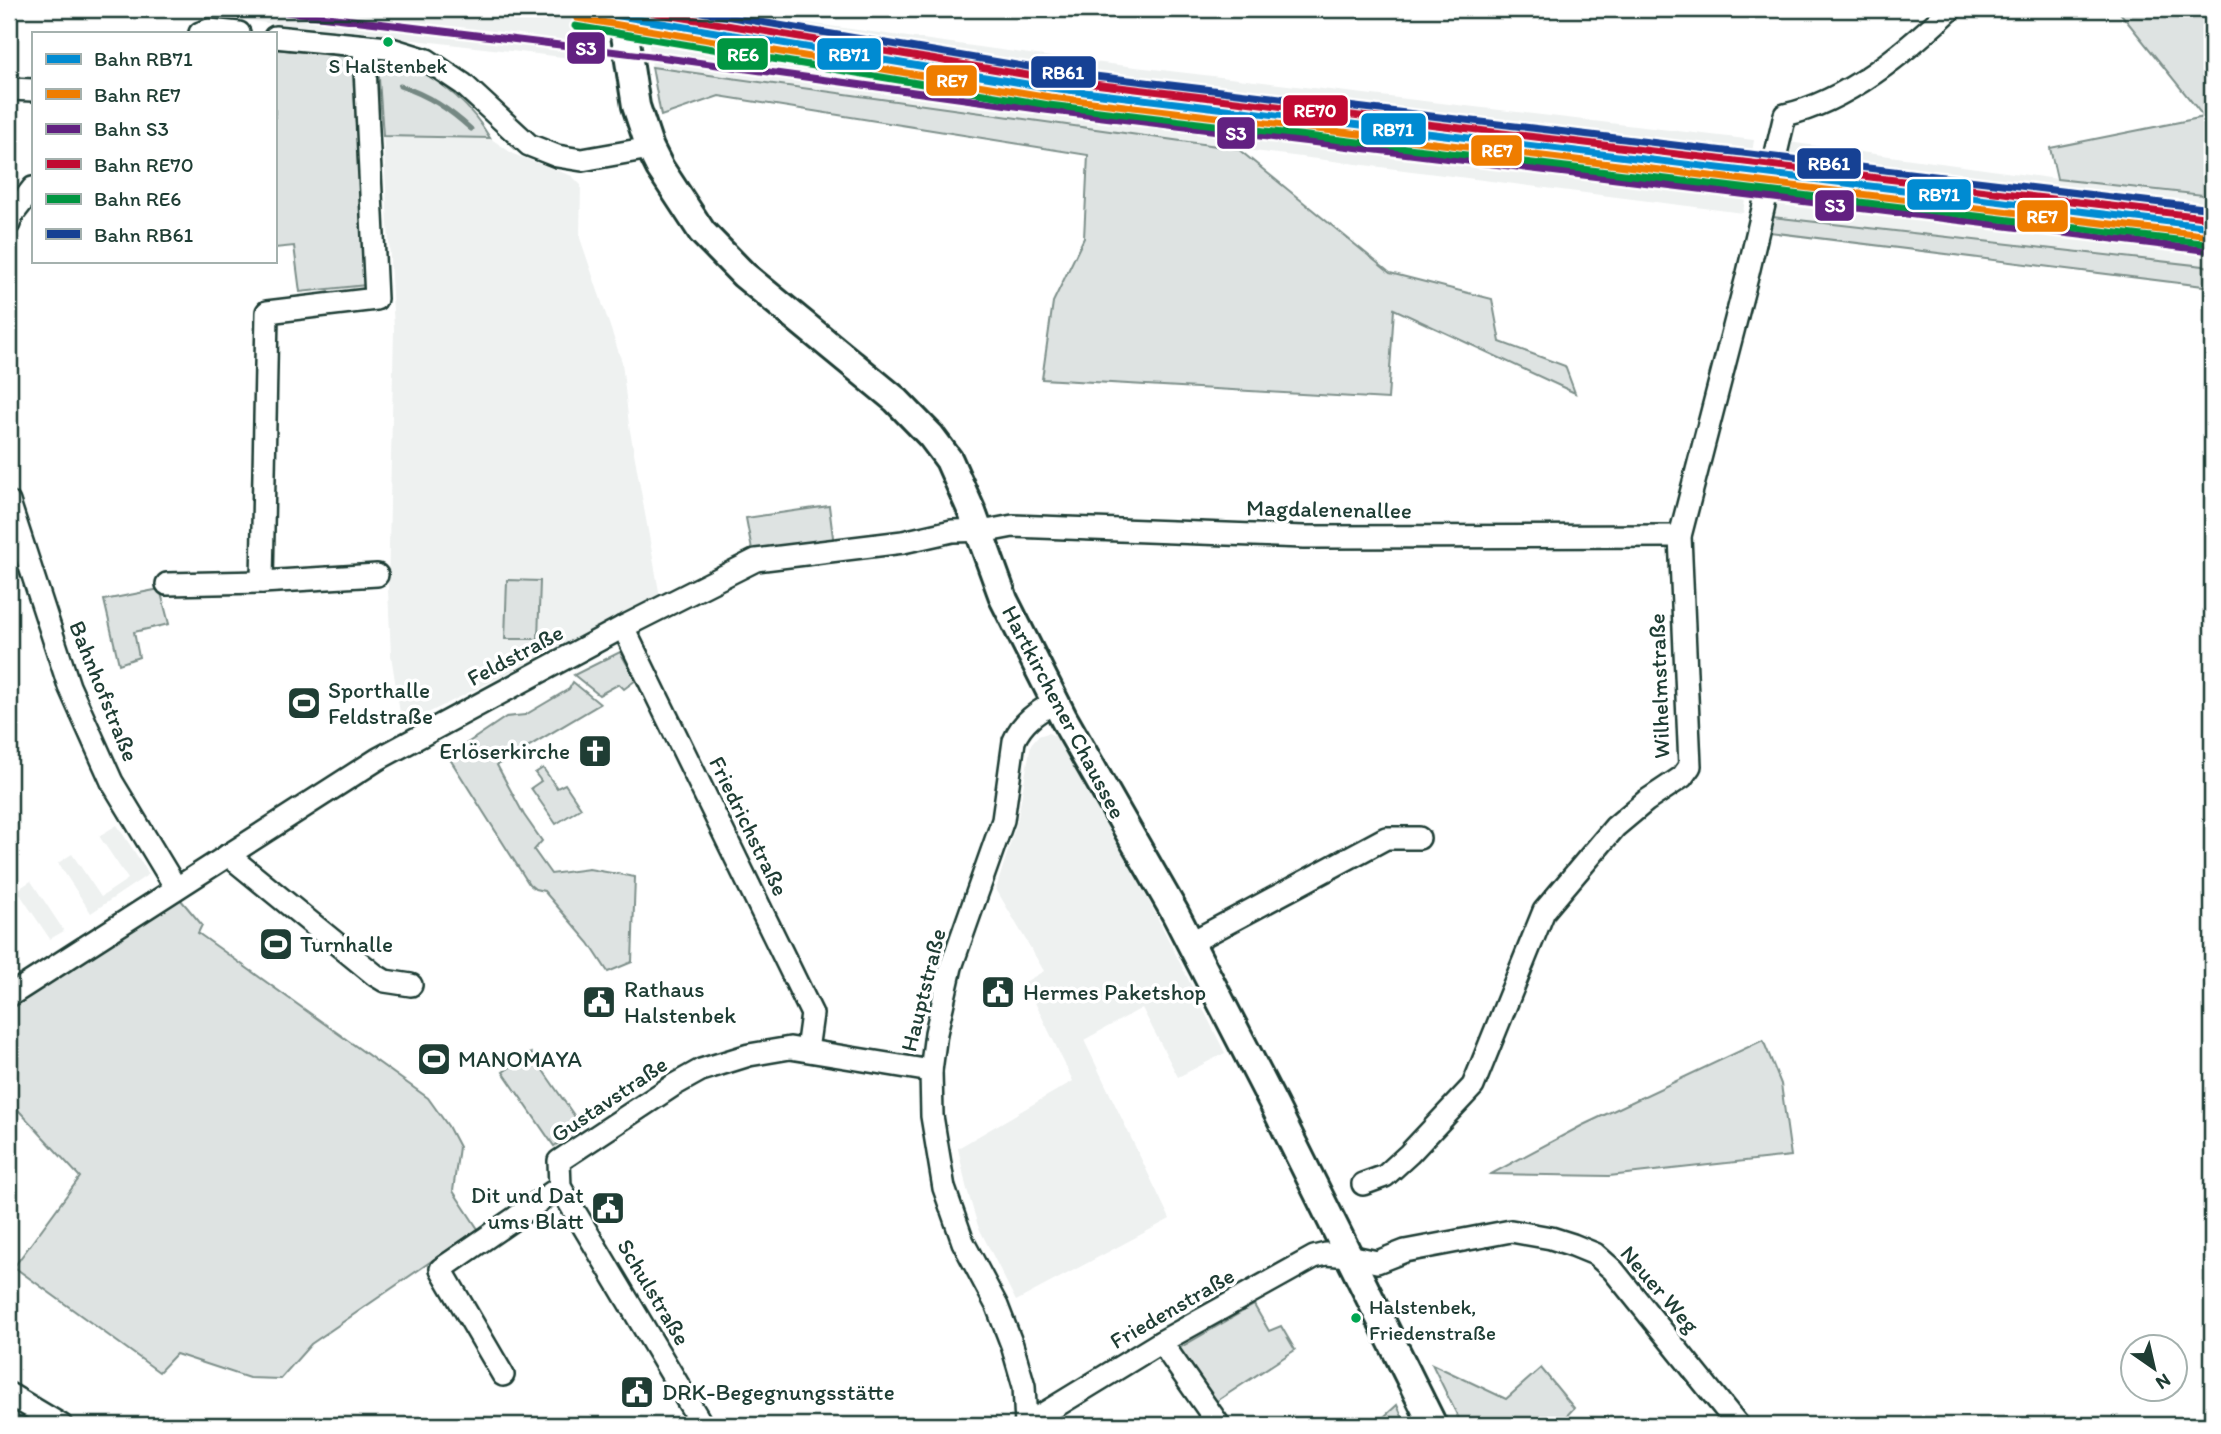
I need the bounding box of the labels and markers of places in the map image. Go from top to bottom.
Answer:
marker: S Halstenbek [381,35,395,49]
place label: S Halstenbek [329,53,448,78]
place label: Sporthalle Feldstraße [328,676,433,730]
sports icon: Sporthalle Feldstraße [285,684,323,722]
church icon: Erlöserkirche [576,732,614,770]
place label: Erlöserkirche [439,737,570,765]
sports icon: Turnhalle [257,925,295,963]
place label: Turnhalle [300,930,393,958]
public building icon: Hermes Paketshop [979,973,1017,1011]
place label: Rathaus Halstenbek [624,975,736,1029]
place label: Hermes Paketshop [1023,978,1206,1006]
public building icon: Rathaus Halstenbek [580,983,618,1021]
sports icon: MANOMAYA [415,1040,453,1078]
place label: MANOMAYA [458,1045,582,1073]
place label: Dit und Dat ums Blatt [471,1181,584,1235]
public building icon: Dit und Dat ums Blatt [589,1189,627,1227]
place label: Halstenbek, Friedenstraße [1369,1294,1496,1345]
marker: Halstenbek, Friedenstraße [1349,1311,1363,1325]
public building icon: DRK-Begegnungsstätte [618,1373,656,1411]
place label: DRK-Begegnungsstätte [662,1378,895,1406]

